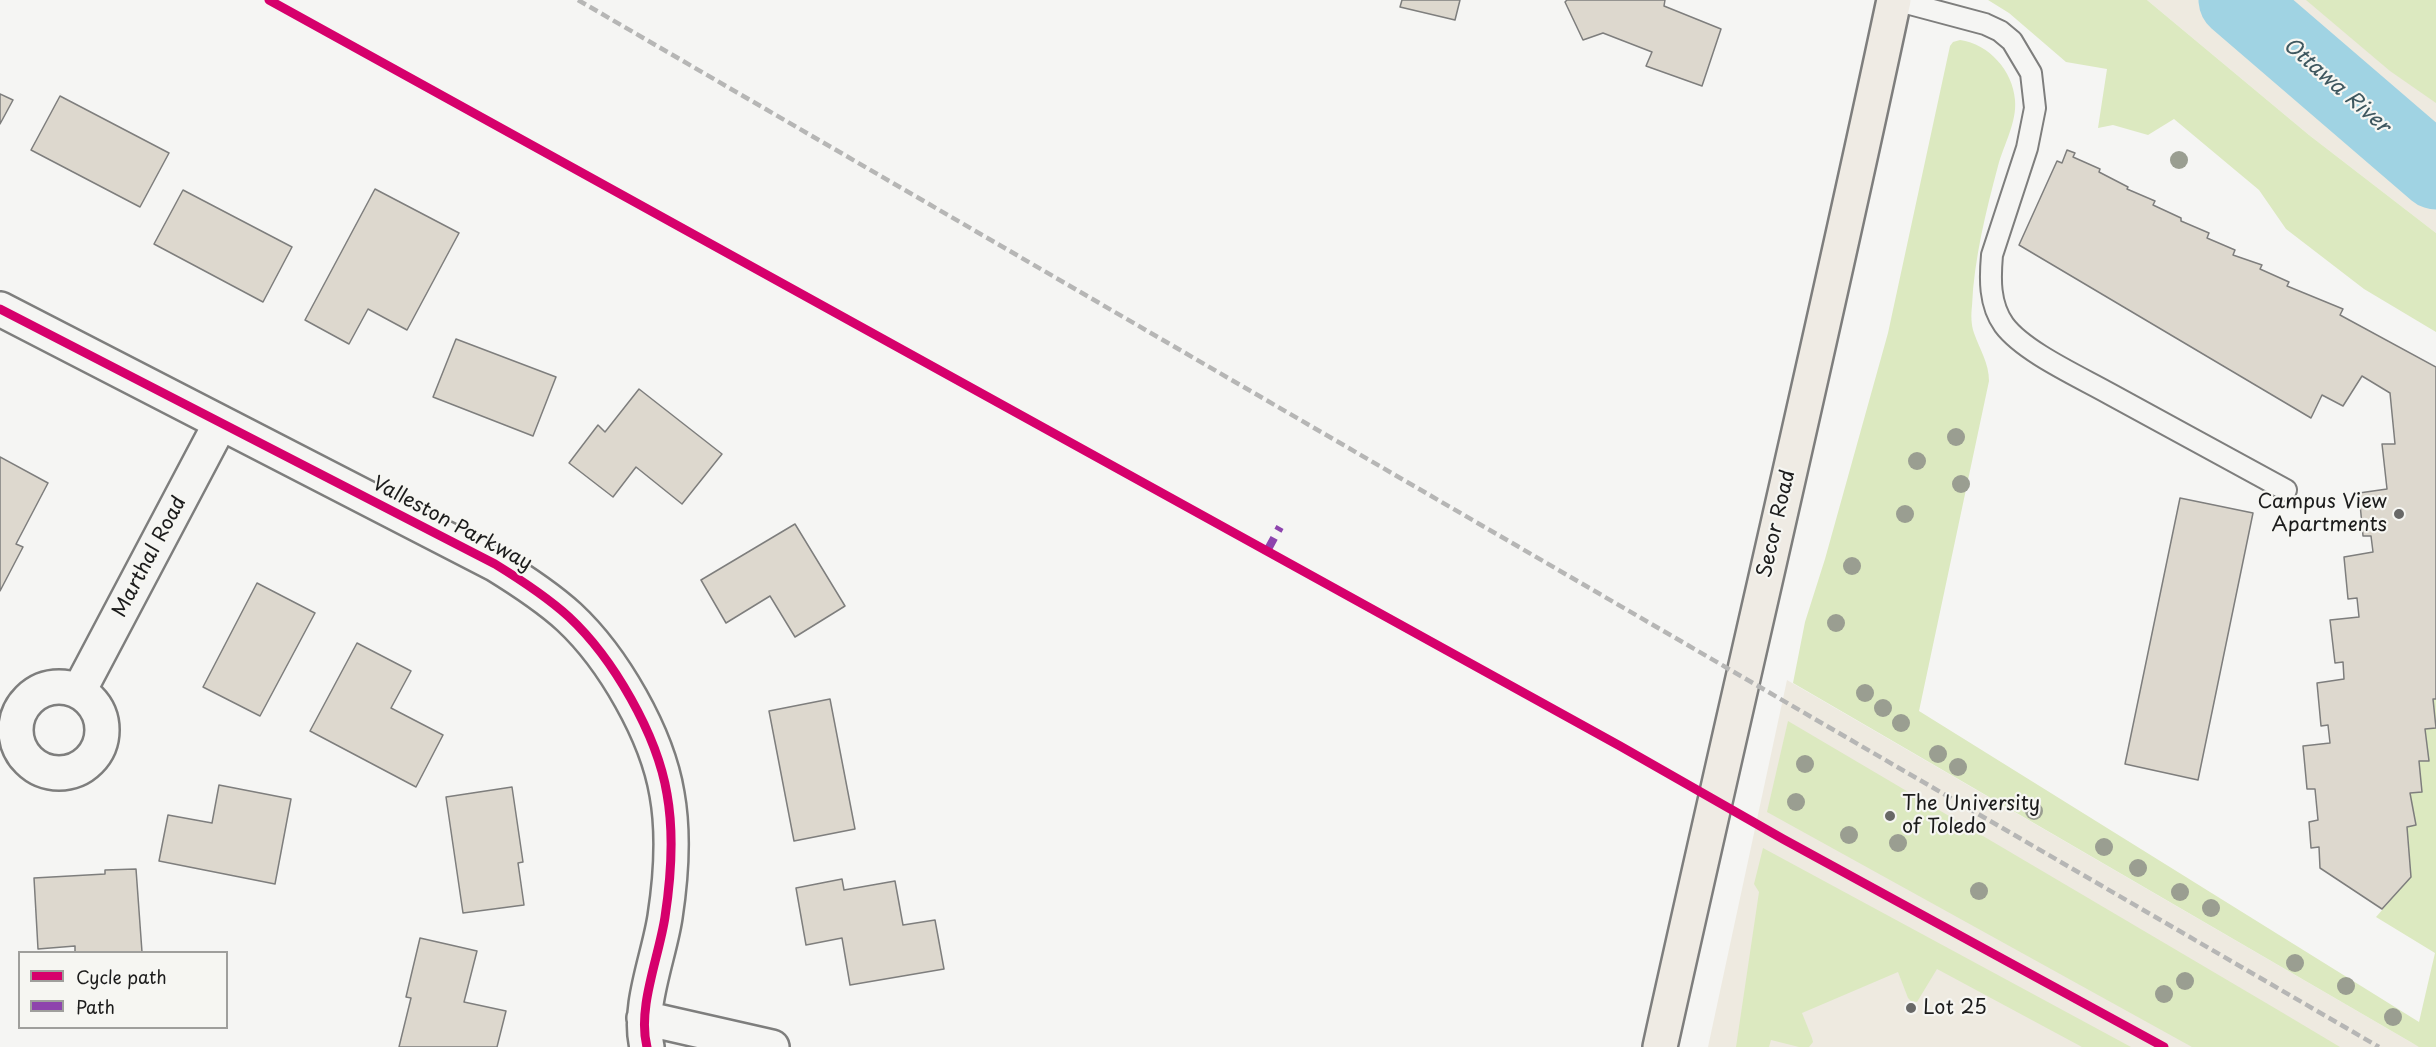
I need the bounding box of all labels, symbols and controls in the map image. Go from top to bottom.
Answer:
water label: Ottawa River [2278,33,2394,139]
street label: Secor Road [1753,468,1801,580]
street label: Valleston Parkway [368,472,536,576]
place label: Campus View Apartments [2257,490,2387,537]
street label: Marthal Road [108,492,192,622]
marker: Campus View Apartments [2392,507,2406,521]
place label: The University of Toledo [1902,792,2040,839]
marker: The University of Toledo [1883,809,1897,823]
legend [18,951,228,1029]
text: Cycle path [76,963,167,990]
text: Path [76,993,115,1020]
place label: Lot 25 [1923,996,1987,1020]
marker: Lot 25 [1904,1001,1918,1015]

